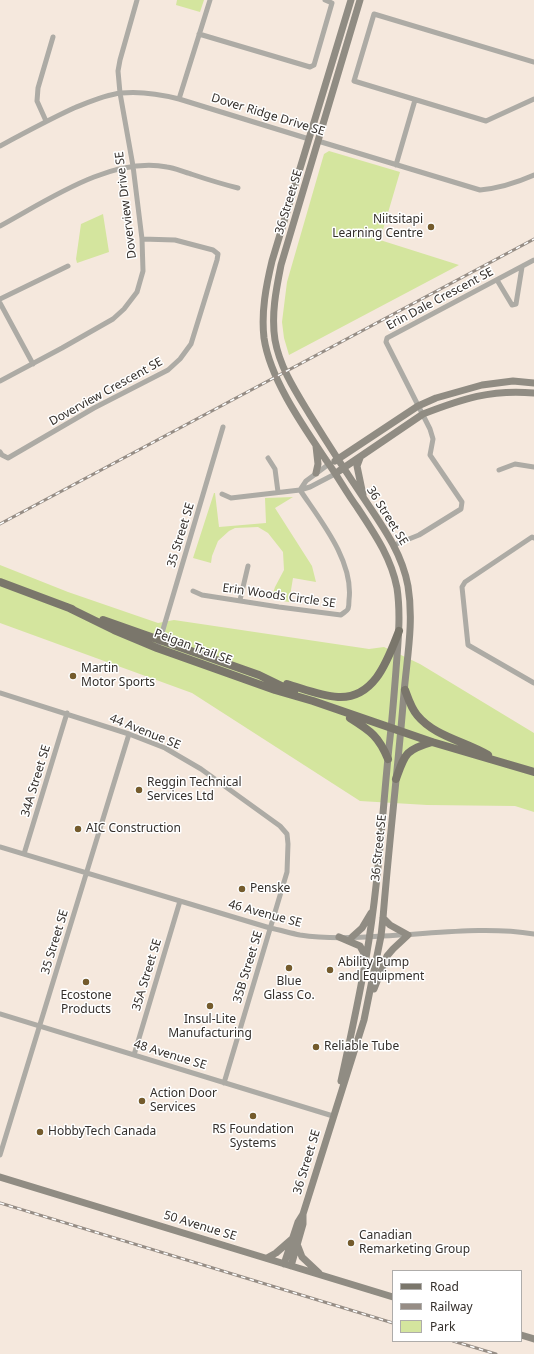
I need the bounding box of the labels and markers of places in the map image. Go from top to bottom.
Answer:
place label: Niitsitapi Learning Centre [332,213,423,241]
marker: Niitsitapi Learning Centre [426,222,436,232]
place label: Martin Motor Sports [81,662,155,690]
marker: Martin Motor Sports [68,671,78,681]
place label: Reggin Technical Services Ltd [147,776,241,804]
marker: Reggin Technical Services Ltd [134,785,144,795]
place label: AIC Construction [86,822,181,836]
marker: AIC Construction [73,824,83,834]
place label: Penske [250,882,290,896]
marker: Penske [237,884,247,894]
place label: Ability Pump and Equipment [338,956,424,984]
marker: Blue Glass Co. [284,963,294,973]
marker: Ability Pump and Equipment [325,965,335,975]
place label: Blue Glass Co. [263,975,315,1003]
marker: Ecostone Products [81,977,91,987]
place label: Ecostone Products [60,989,112,1017]
marker: Insul-Lite Manufacturing [205,1001,215,1011]
place label: Insul-Lite Manufacturing [168,1013,252,1041]
place label: Reliable Tube [324,1040,399,1054]
marker: Reliable Tube [311,1042,321,1052]
place label: Action Door Services [150,1087,217,1115]
marker: Action Door Services [137,1096,147,1106]
marker: RS Foundation Systems [248,1111,258,1121]
place label: RS Foundation Systems [212,1123,294,1151]
place label: HobbyTech Canada [48,1125,156,1139]
marker: HobbyTech Canada [35,1127,45,1137]
place label: Canadian Remarketing Group [359,1229,470,1257]
marker: Canadian Remarketing Group [346,1238,356,1248]

